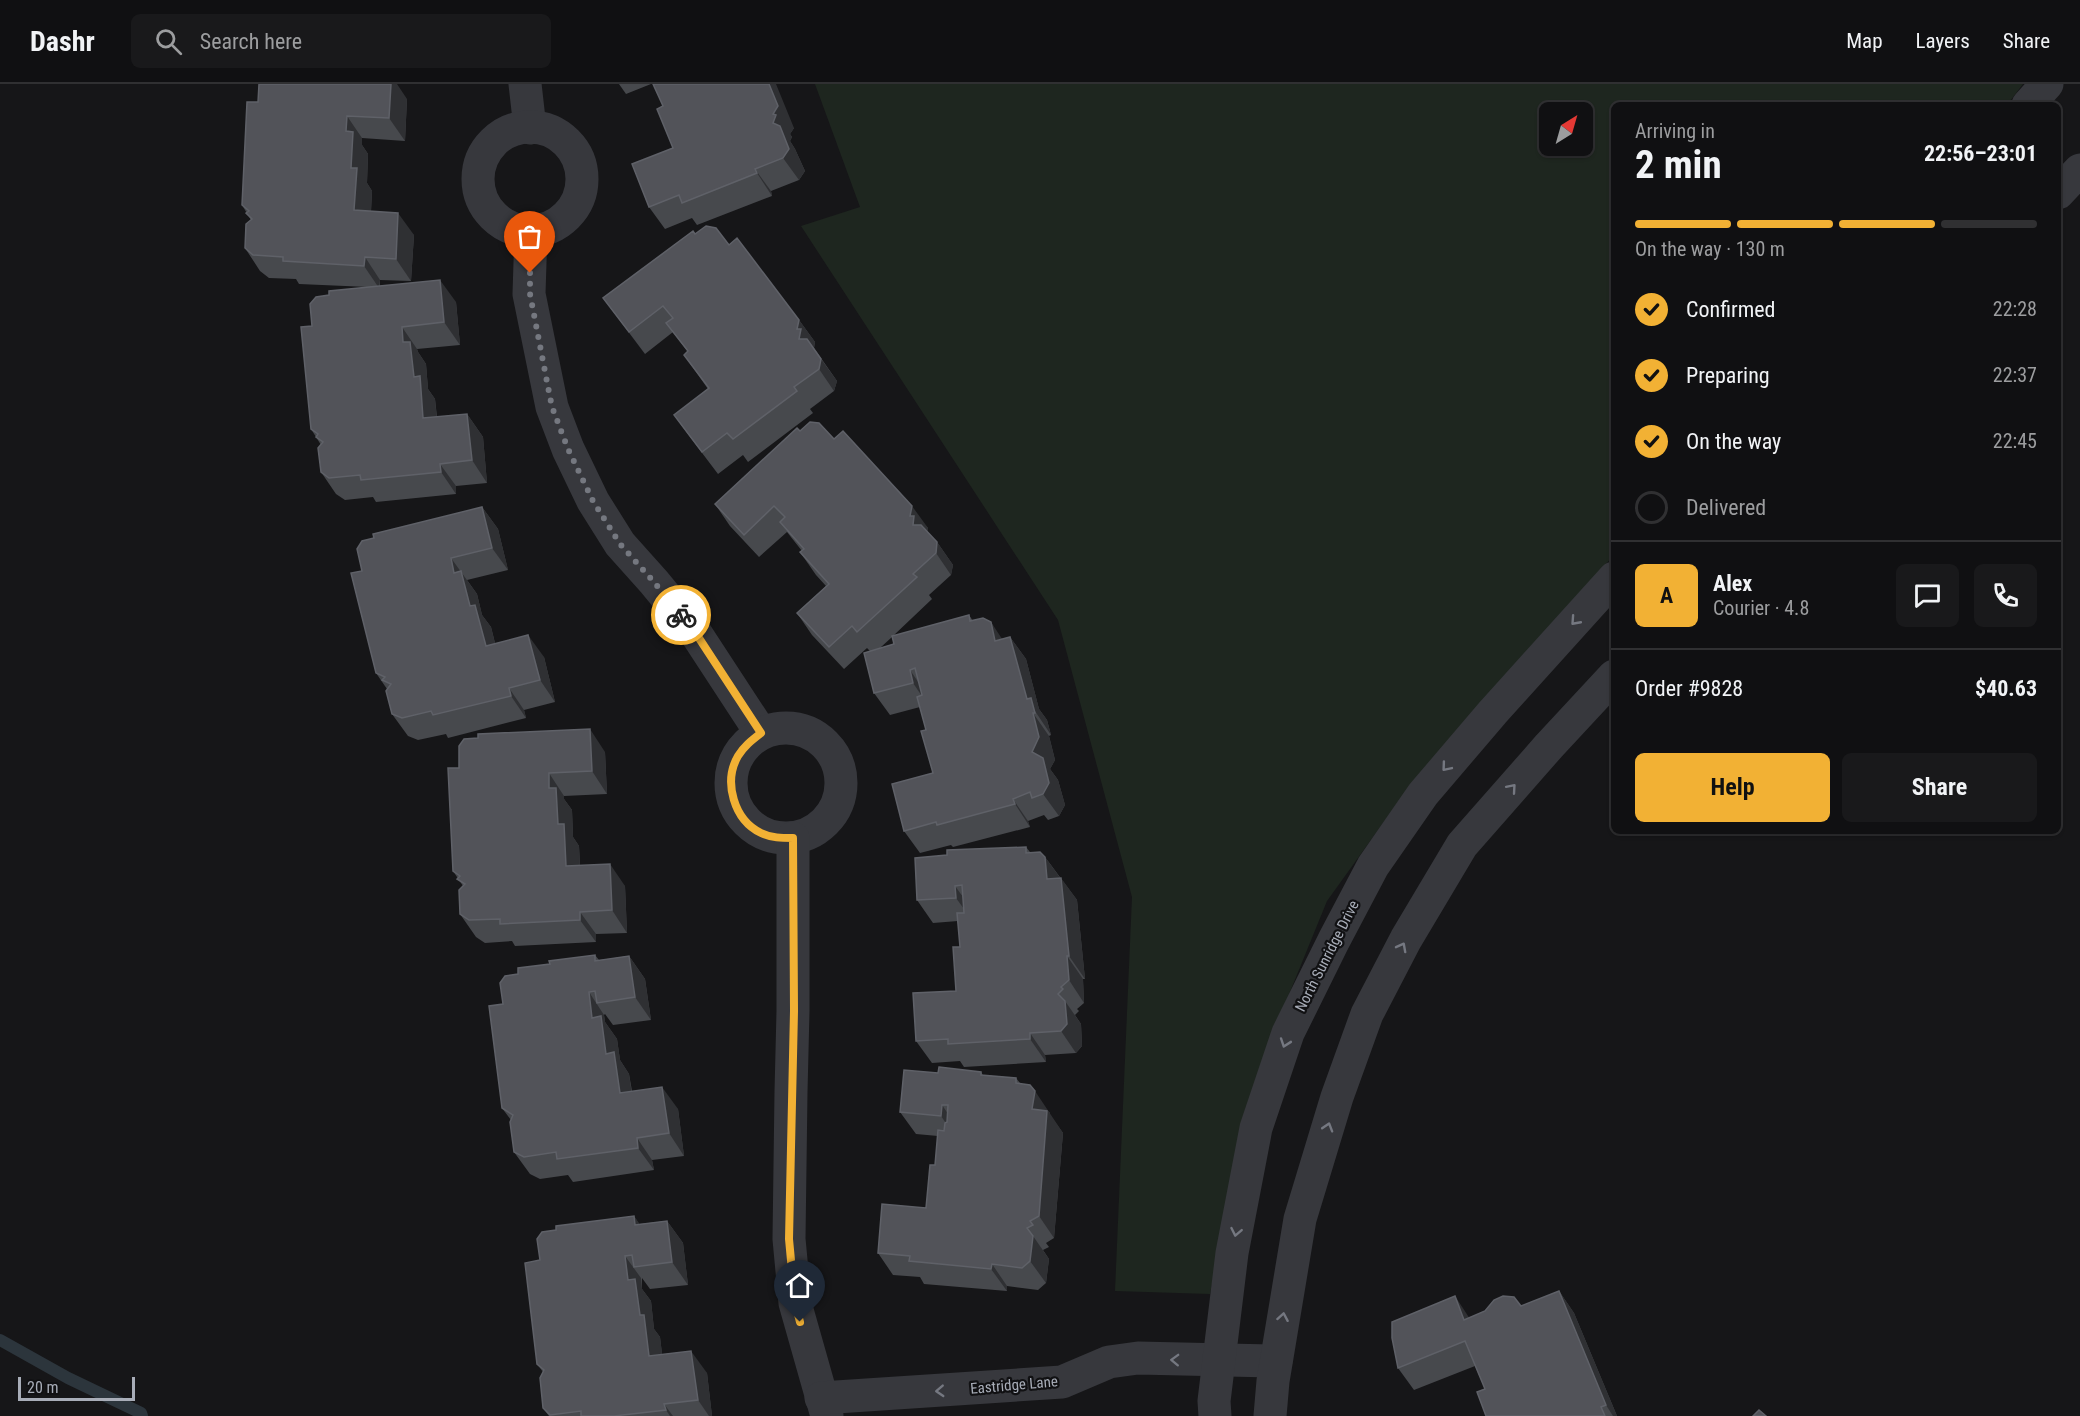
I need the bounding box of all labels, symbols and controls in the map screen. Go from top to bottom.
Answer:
search box [131,14,551,68]
text: Dashr [30,25,95,58]
icon: search [152,25,185,58]
text: Search here [200,29,302,54]
text: Map [1846,29,1883,53]
text: Layers [1916,29,1970,53]
text: Share [2003,29,2050,53]
north arrow [1539,102,1593,156]
map controls [1539,102,1593,156]
text: Arriving in [1635,119,1715,143]
text: 22:56–23:01 [1924,141,2037,166]
text: 2 min [1635,142,1722,188]
pin [504,211,555,273]
icon: bag [513,220,546,253]
text: On the way · 130 m [1635,237,1785,261]
icon: check [1635,293,1668,326]
text: Confirmed [1686,297,1775,322]
text: 22:28 [1993,297,2037,321]
icon: check [1635,359,1668,392]
text: Preparing [1686,363,1770,388]
text: 22:37 [1993,363,2037,387]
icon: check [1635,425,1668,458]
text: On the way [1686,429,1781,454]
text: 22:45 [1993,429,2037,453]
text: Delivered [1686,495,1766,520]
button: chat [1896,564,1959,627]
button: phone [1974,564,2037,627]
text: Alex [1713,571,1752,596]
text: A [1660,583,1673,608]
courier [651,585,711,645]
text: Courier · 4.8 [1713,596,1809,620]
icon: bike [665,599,698,632]
one-way arrow [1571,614,1582,625]
text: Order #9828 [1635,676,1743,701]
text: $40.63 [1975,676,2037,701]
button: Help [1635,753,1830,822]
button: Share [1842,753,2037,822]
one-way arrow [1442,760,1453,771]
one-way arrow [1505,784,1516,794]
street label: North Sunridge Drive [1291,897,1363,1015]
one-way arrow [1395,943,1406,953]
one-way arrow [1279,1037,1292,1048]
one-way arrow [1321,1122,1333,1133]
one-way arrow [1230,1226,1243,1236]
pin [774,1260,825,1322]
icon: home [783,1269,816,1302]
one-way arrow [1277,1312,1289,1321]
one-way arrow [1171,1353,1180,1366]
street label: Eastridge Lane [969,1372,1059,1398]
scale bar [18,1374,135,1402]
text: 20 m [27,1378,59,1397]
one-way arrow [936,1384,945,1397]

